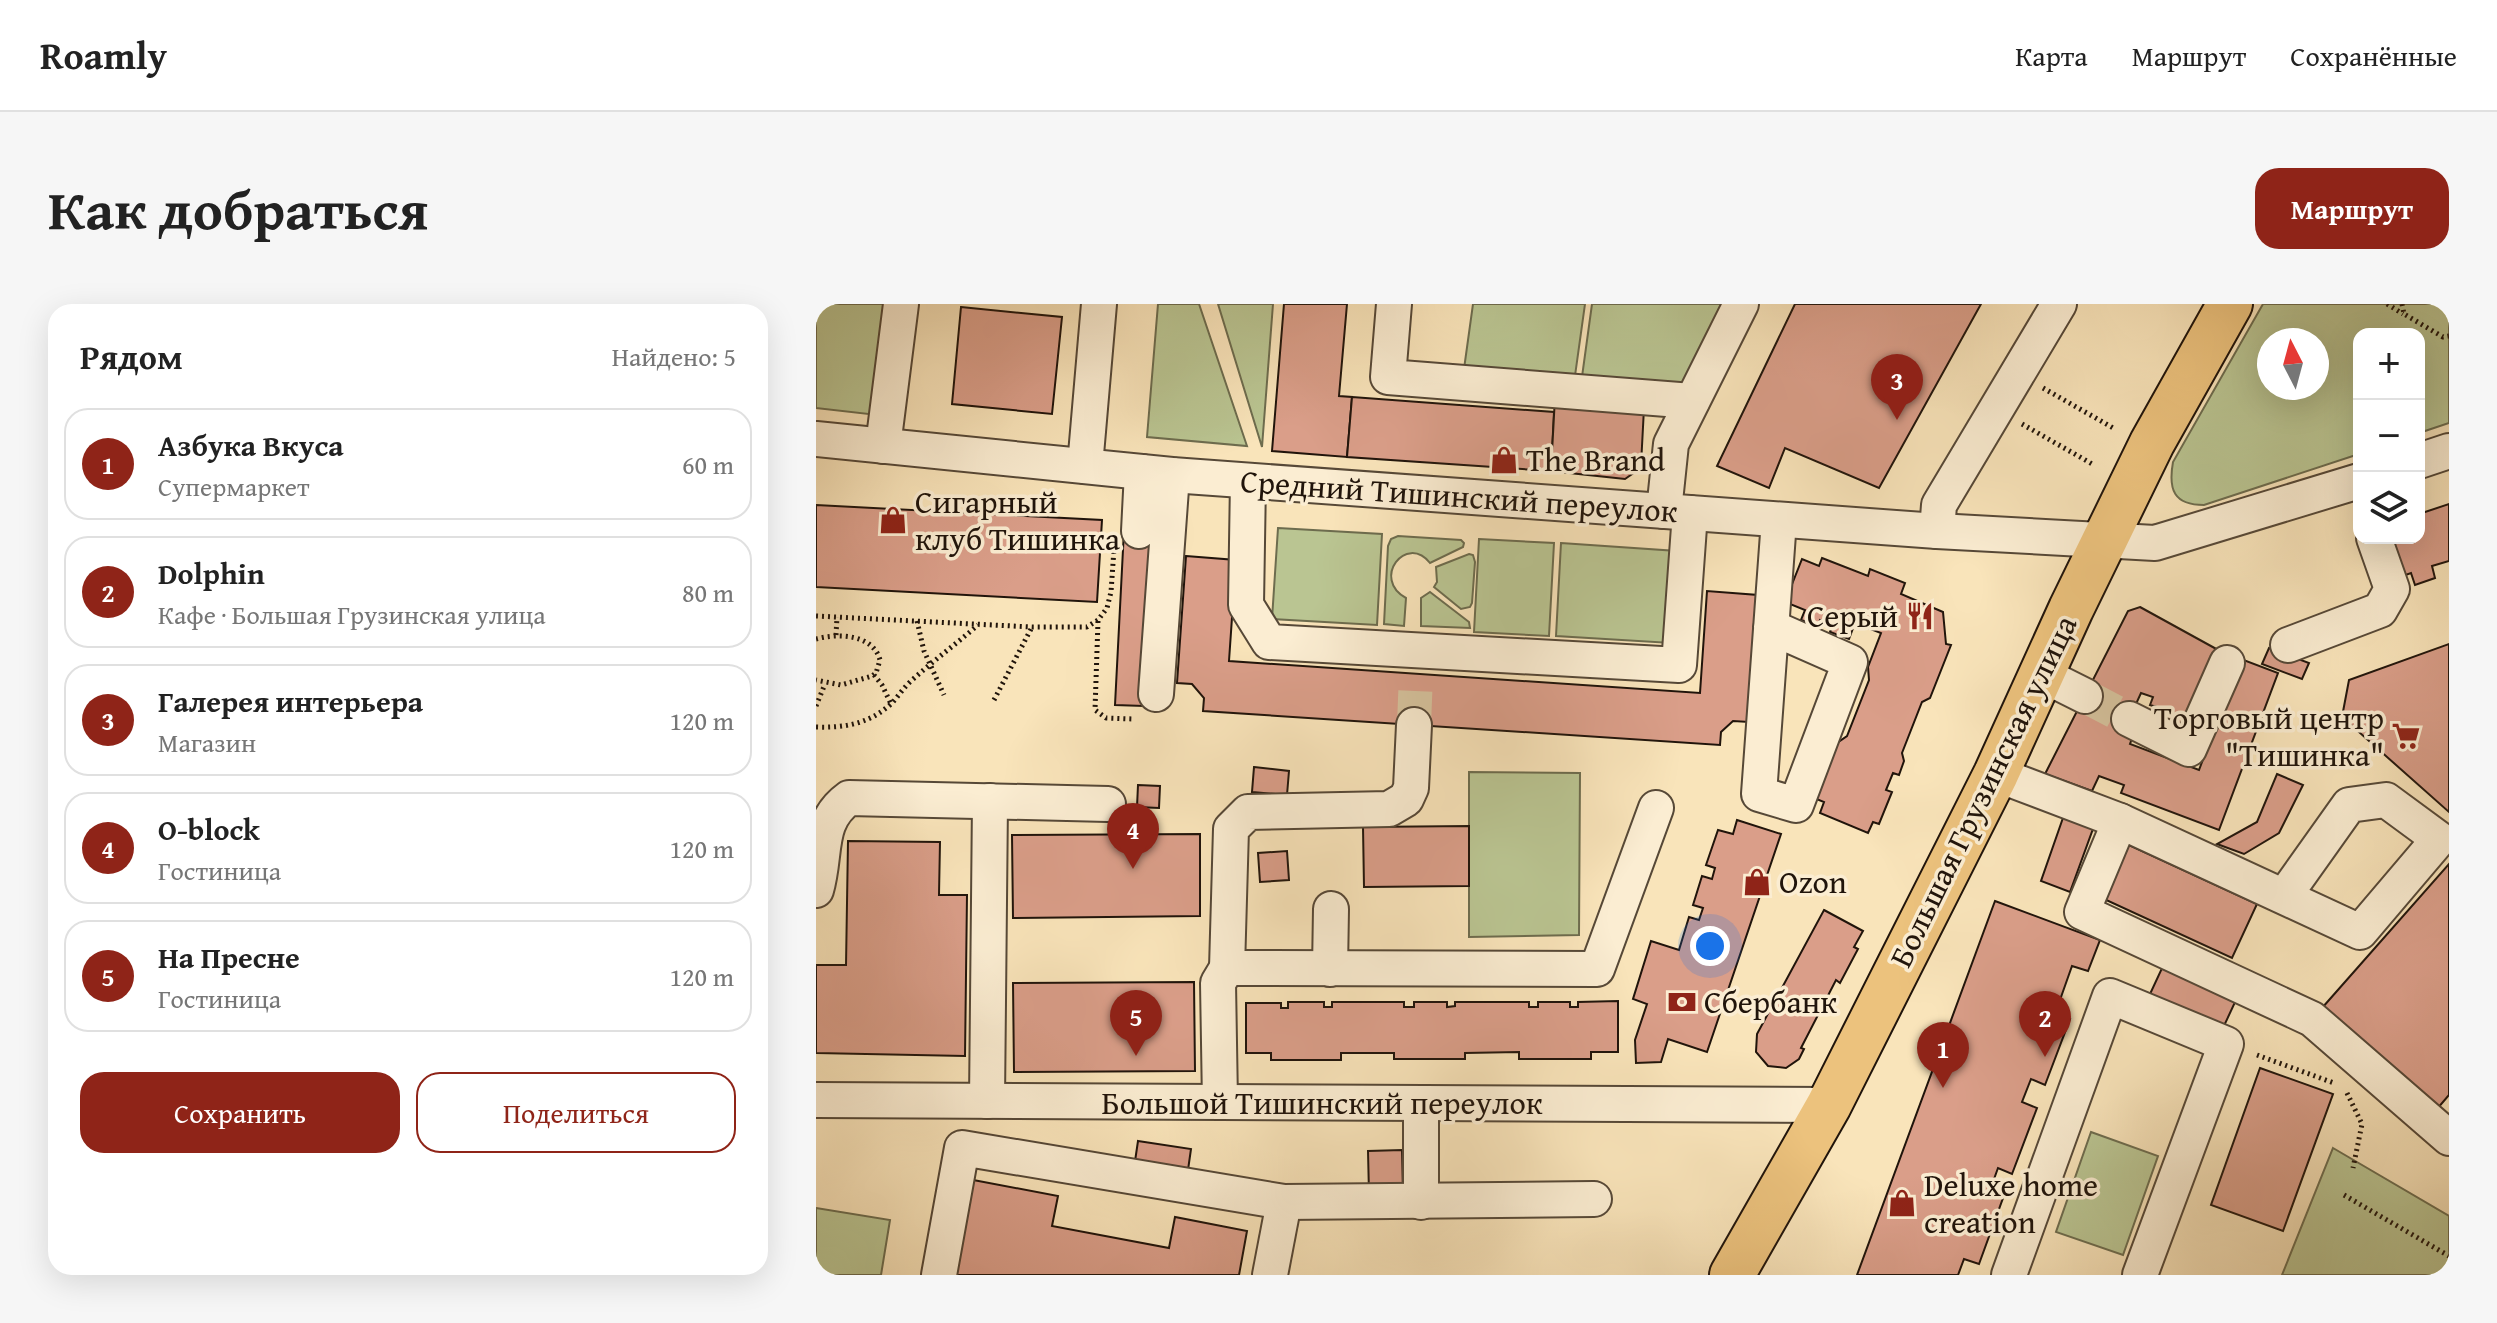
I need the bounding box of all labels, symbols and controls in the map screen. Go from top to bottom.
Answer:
text: Roamly [40,27,167,83]
text: Карта [2015,35,2088,76]
text: Маршрут [2132,35,2246,76]
text: Сохранённые [2290,35,2457,76]
text: Как добраться [48,167,428,250]
button: Маршрут [2255,168,2449,249]
north arrow [2257,328,2329,400]
map controls [2353,328,2425,544]
button: + [2353,328,2425,400]
text: Рядом [80,332,183,381]
text: Найдено: 5 [612,337,736,376]
pin: 3 [1871,354,1923,420]
button: − [2353,400,2425,472]
text: Азбука Вкуса [158,423,344,467]
place label: The Brand [1526,436,1665,483]
text: 1 [101,445,115,484]
text: 60 m [682,445,734,484]
shop icon: The Brand [1489,445,1519,475]
street label: Средний Тишинский переулок [1239,457,1679,534]
text: Супермаркет [158,467,310,506]
button: layers [2353,472,2425,544]
place label: Сигарный клуб Тишинка [915,478,1121,562]
shop icon: Сигарный клуб Тишинка [878,505,908,535]
text: Dolphin [158,551,265,595]
text: 2 [101,573,115,612]
text: 80 m [682,573,734,612]
place label: Серый [1807,592,1898,639]
text: Кафе · Большая Грузинская улица [158,595,546,634]
restaurant icon: Серый [1905,601,1935,631]
street label: Большая Грузинская улица [1877,606,2089,975]
text: Галерея интерьера [158,679,423,723]
place label: Торговый центр "Тишинка" [2154,694,2384,778]
text: 3 [101,701,115,740]
text: 120 m [669,701,734,740]
supermarket icon: Торговый центр "Тишинка" [2391,721,2421,751]
text: Магазин [158,723,256,762]
pin: 4 [1107,803,1159,869]
text: O-block [158,807,260,851]
text: 4 [101,829,115,868]
text: 120 m [669,829,734,868]
text: Гостиница [158,851,281,890]
place label: Ozon [1779,858,1847,905]
shop icon: Ozon [1742,867,1772,897]
your location [1690,926,1730,966]
text: На Пресне [158,935,300,979]
text: 5 [101,957,115,996]
text: 120 m [669,957,734,996]
place label: Сбербанк [1704,978,1837,1025]
text: Гостиница [158,979,281,1018]
bank icon: Сбербанк [1667,987,1697,1017]
pin: 5 [1110,990,1162,1056]
pin: 2 [2019,991,2071,1057]
pin: 1 [1917,1022,1969,1088]
button: Сохранить [80,1072,400,1153]
button: Поделиться [416,1072,736,1153]
street label: Большой Тишинский переулок [1102,1079,1543,1126]
place label: Deluxe home creation [1924,1161,2098,1245]
shop icon: Deluxe home creation [1887,1188,1917,1218]

